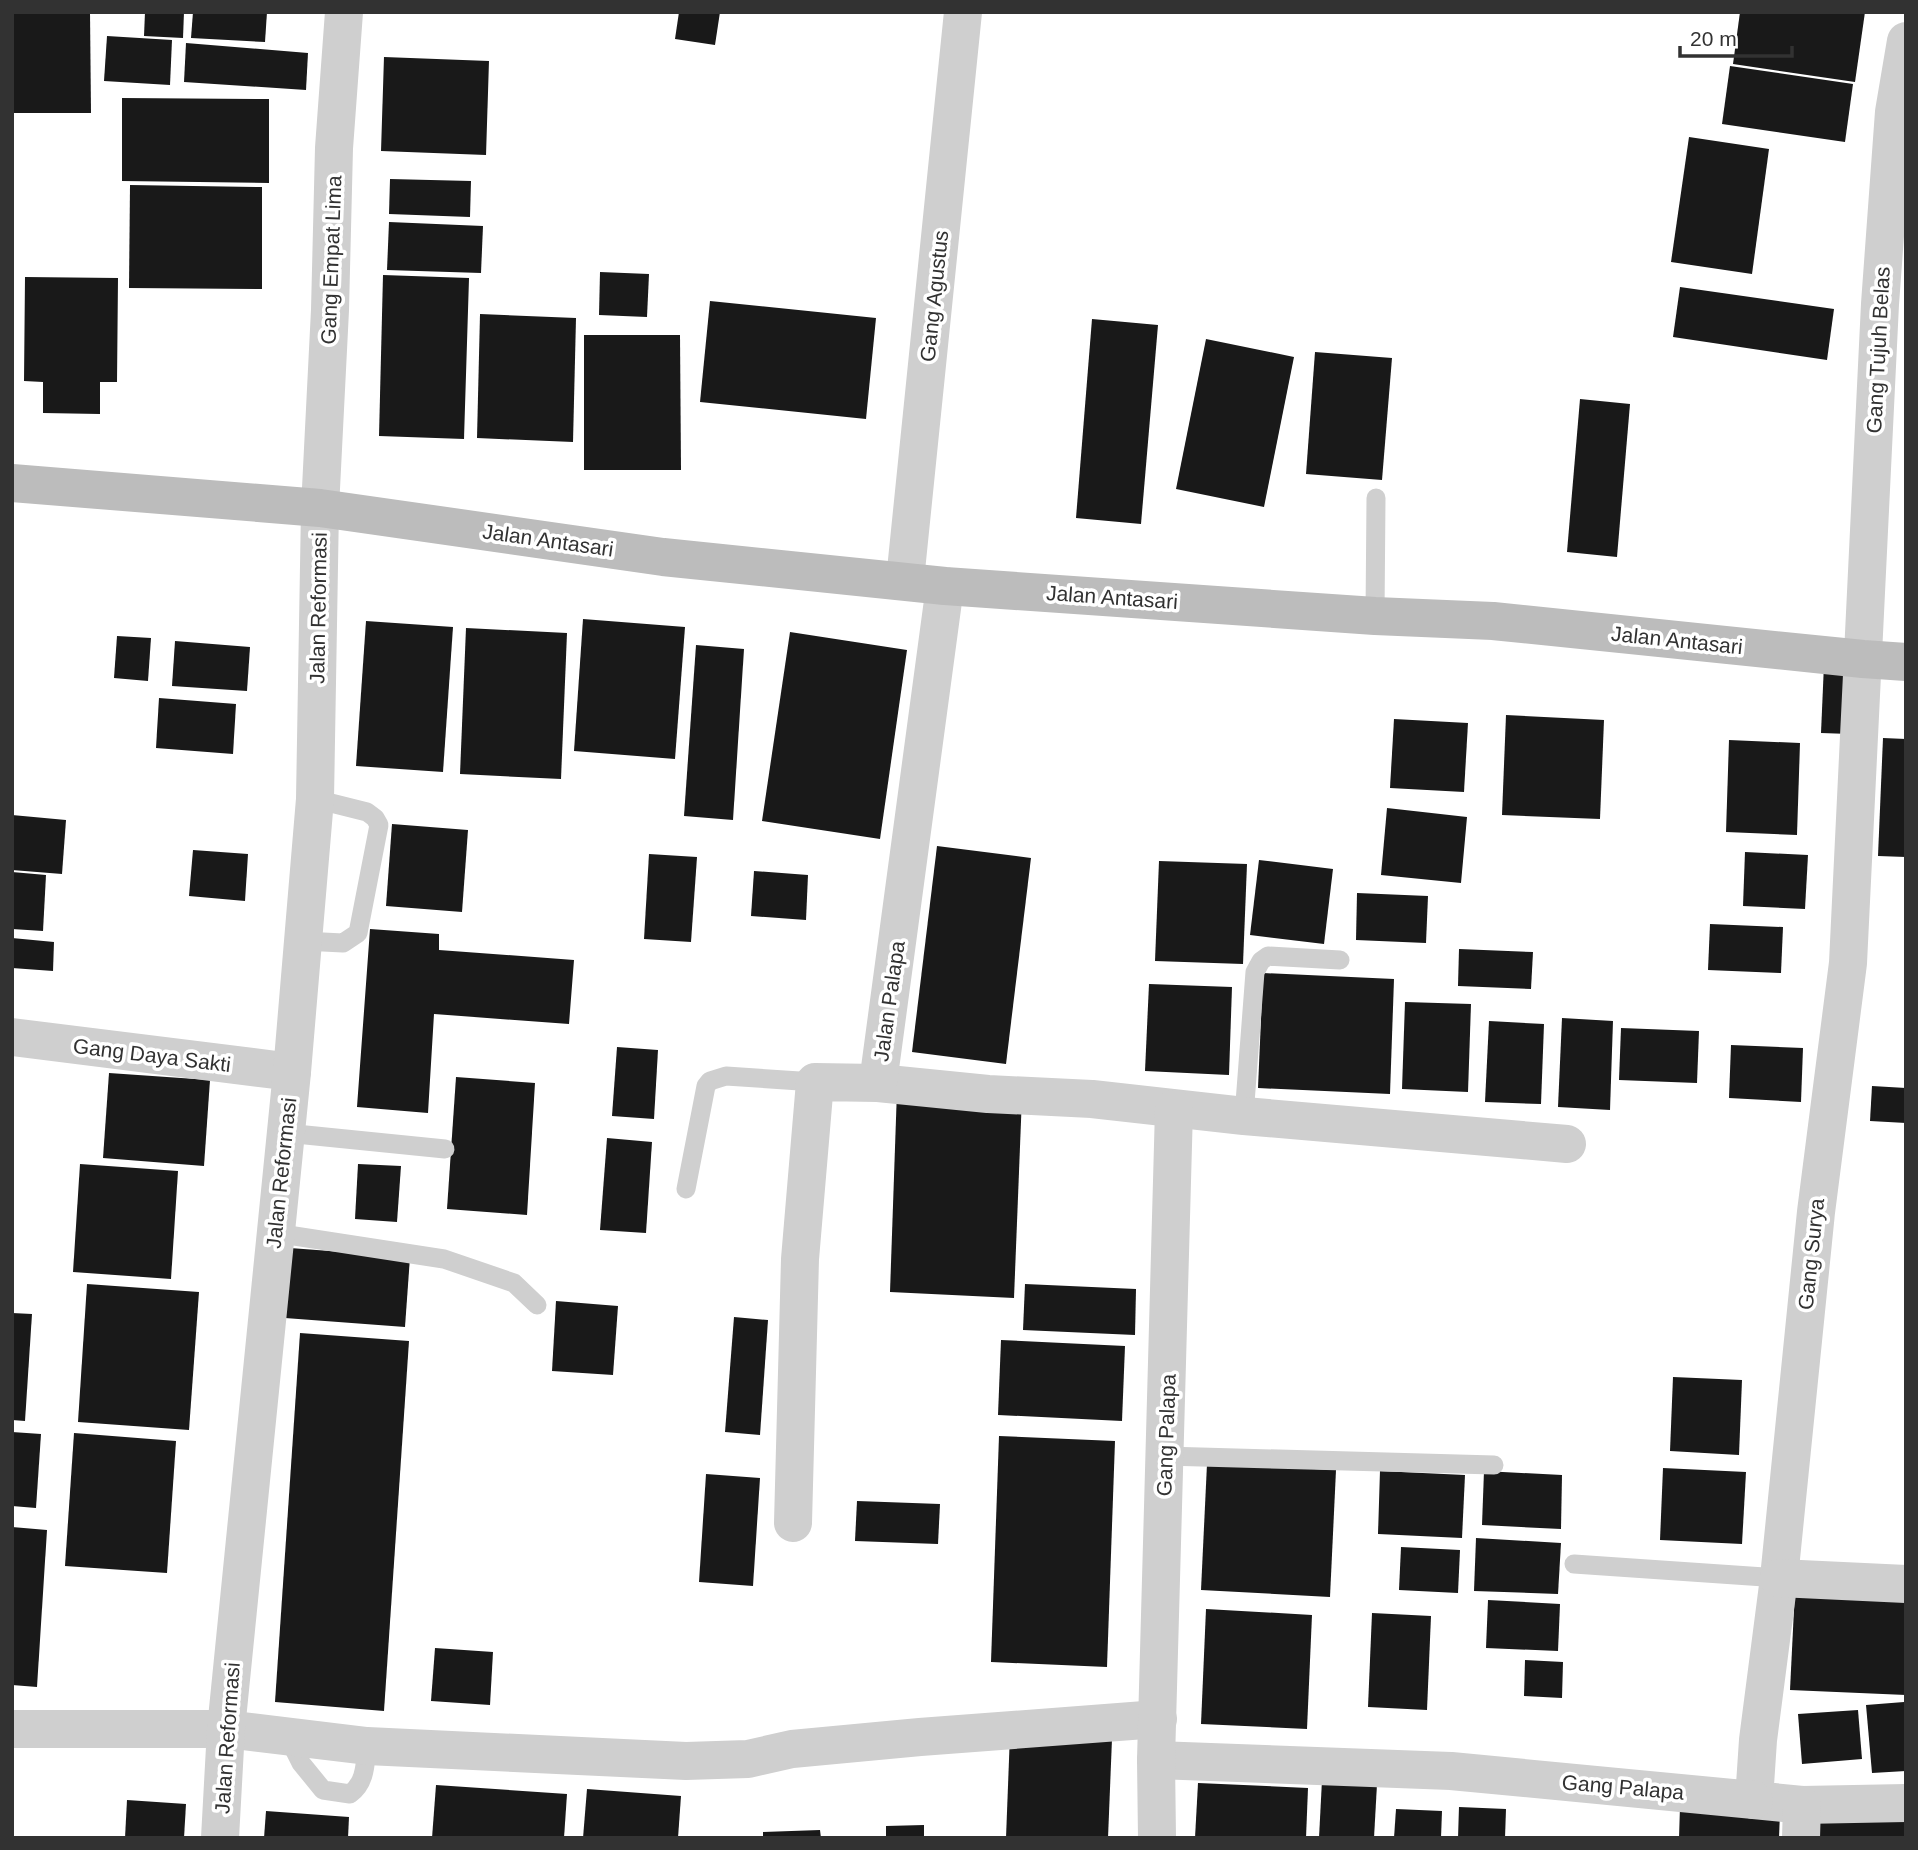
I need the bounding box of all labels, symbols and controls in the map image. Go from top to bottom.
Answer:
scale bar [1680,14,1792,58]
text: 20 m [1690,27,1737,50]
street label: Gang Empat Lima [317,175,345,345]
street label: Gang Agustus [916,229,952,363]
street label: Gang Tujuh Belas [1862,266,1894,434]
street label: Jalan Antasari [481,519,615,561]
street label: Jalan Reformasi [305,532,331,684]
street label: Jalan Antasari [1045,581,1179,613]
street label: Jalan Antasari [1610,622,1744,658]
street label: Jalan Palapa [869,939,909,1063]
street label: Gang Daya Sakti [72,1034,232,1076]
street label: Jalan Reformasi [262,1096,300,1250]
street label: Gang Surya [1794,1197,1828,1311]
street label: Gang Palapa [1152,1373,1180,1497]
street label: Jalan Reformasi [210,1662,244,1814]
street label: Gang Palapa [1561,1770,1685,1804]

